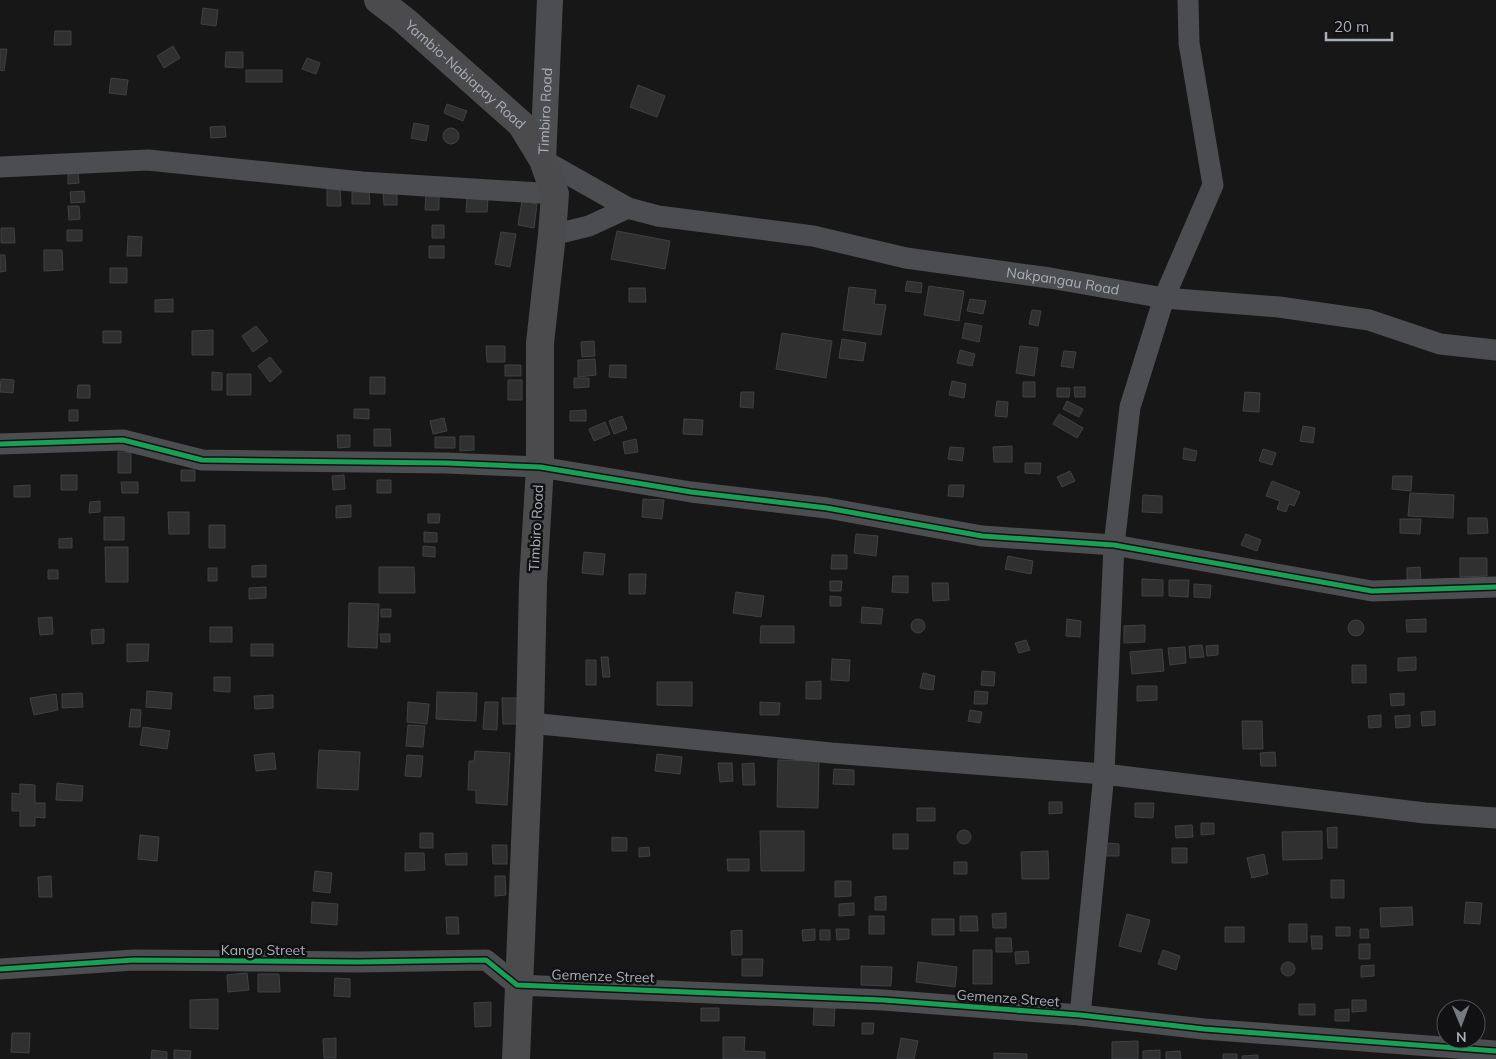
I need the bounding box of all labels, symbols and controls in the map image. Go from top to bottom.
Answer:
scale bar [1326,10,1392,42]
street label: Yambio-Nabiapay Road [401,16,529,133]
text: 20 m [1334,17,1369,36]
street label: Timbiro Road [534,67,556,155]
street label: Nakpangau Road [1005,263,1121,299]
street label: Timbiro Road [525,484,547,572]
street label: Kango Street [221,941,305,959]
street label: Gemenze Street [551,965,655,987]
street label: Gemenze Street [956,985,1060,1011]
north arrow [1436,999,1486,1049]
text: N [1456,1028,1467,1046]

